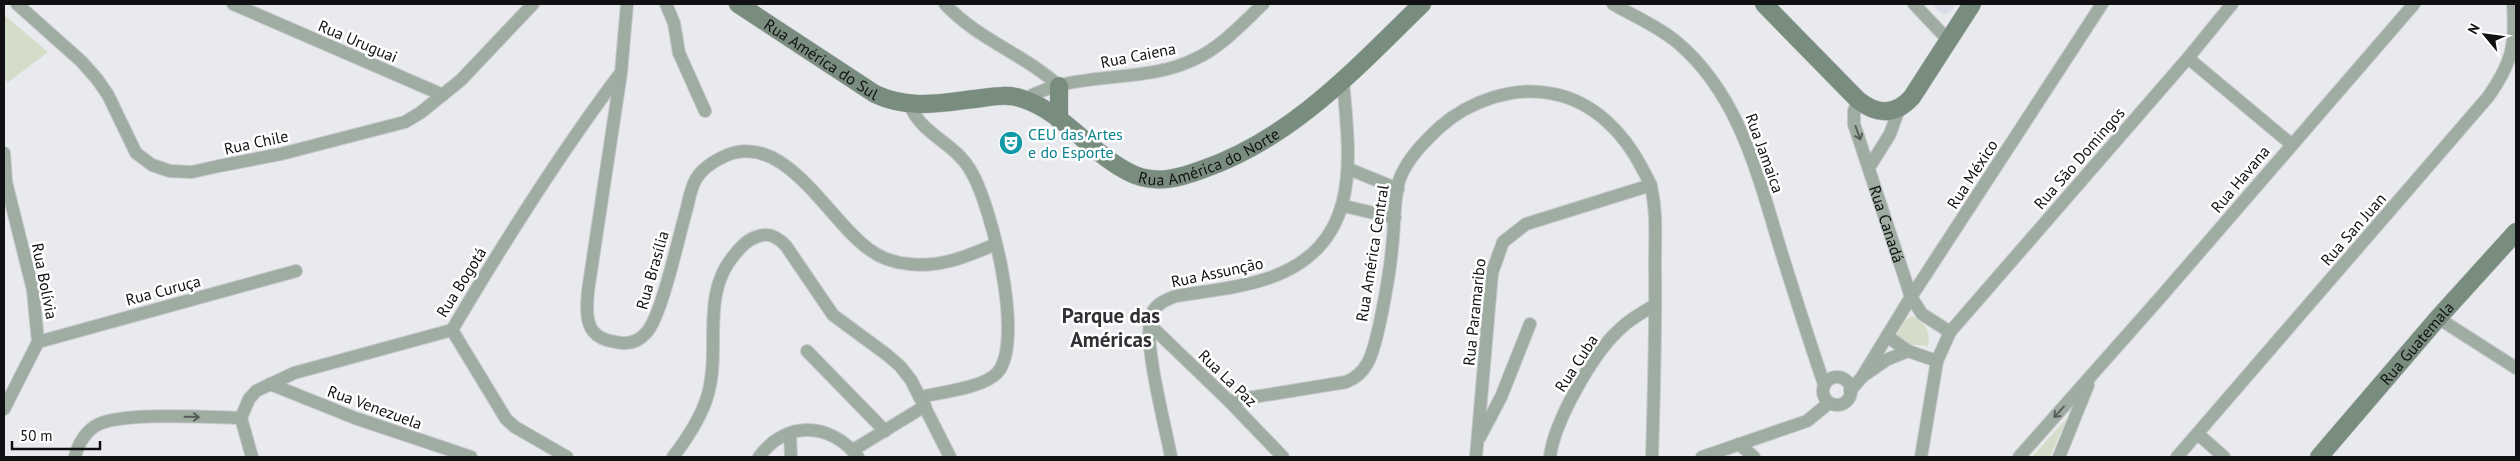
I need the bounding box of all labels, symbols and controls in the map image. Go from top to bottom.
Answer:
north arrow [2460,10,2510,60]
street label: Rua América do Sul [761,14,882,104]
street label: Rua Uruguai [315,15,401,67]
text: N [2464,20,2484,37]
street label: Rua Caiena [1099,38,1177,72]
street label: Rua São Domingos [2029,103,2129,213]
street label: Rua Jamaica [1741,111,1789,195]
street label: Rua América do Norte [1136,123,1283,190]
place label: CEU das Artes e do Esporte [1028,124,1123,162]
street label: Rua Chile [222,125,290,159]
one-way arrow [1854,125,1863,141]
theatre icon: CEU das Artes e do Esporte [998,130,1024,156]
street label: Rua México [1942,136,2002,212]
street label: Rua Havana [2206,141,2274,217]
street label: Rua América Central [1351,183,1393,323]
street label: Rua Canadá [1865,183,1909,265]
street label: Rua San Juan [2316,189,2390,269]
street label: Rua Brasília [631,228,673,312]
street label: Rua Bolívia [28,241,62,321]
street label: Rua Bogotá [432,243,490,321]
street label: Rua Assunção [1169,252,1265,292]
street label: Rua Paramaribo [1458,257,1490,367]
street label: Rua Curuça [123,270,203,310]
street label: Rua Guatemala [2375,297,2458,389]
district label: Parque das Américas [1062,302,1160,353]
street label: Rua Cuba [1550,331,1602,395]
street label: Rua La Paz [1194,345,1262,411]
street label: Rua Venezuela [325,381,425,433]
one-way arrow [2053,406,2065,419]
one-way arrow [184,412,200,422]
scale bar [12,418,100,450]
text: 50 m [20,426,53,445]

